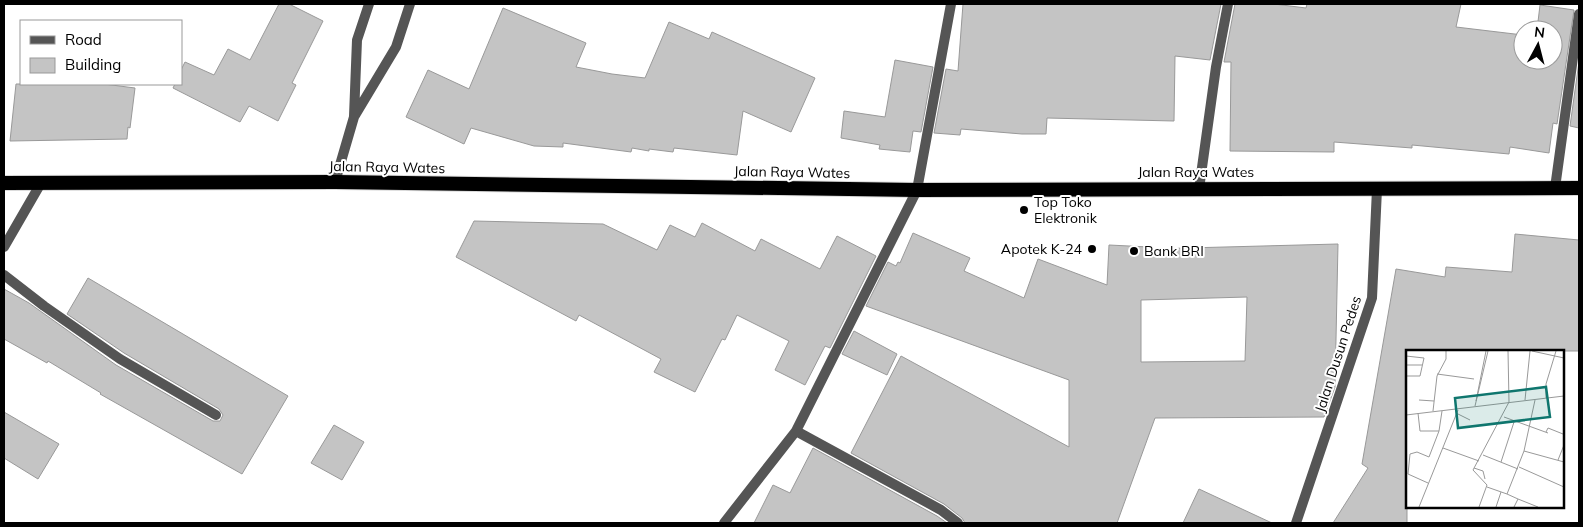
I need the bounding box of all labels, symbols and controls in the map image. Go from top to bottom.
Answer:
legend [20,20,182,85]
north arrow [1513,20,1563,70]
text: N [1533,23,1546,42]
text: Road [65,30,102,49]
text: Building [65,55,121,74]
street label: Jalan Raya Wates [329,157,445,177]
street label: Jalan Raya Wates [734,162,850,182]
street label: Jalan Raya Wates [1138,163,1254,181]
place label: Top Toko Elektronik [1034,193,1098,227]
marker: Top Toko Elektronik [1018,204,1030,216]
place label: Apotek K-24 [1001,240,1083,258]
place label: Bank BRI [1144,242,1204,260]
marker: Apotek K-24 [1086,243,1098,255]
marker: Bank BRI [1128,245,1140,257]
street label: Jalan Dusun Pedes [1311,293,1365,415]
inset map [1406,350,1563,507]

